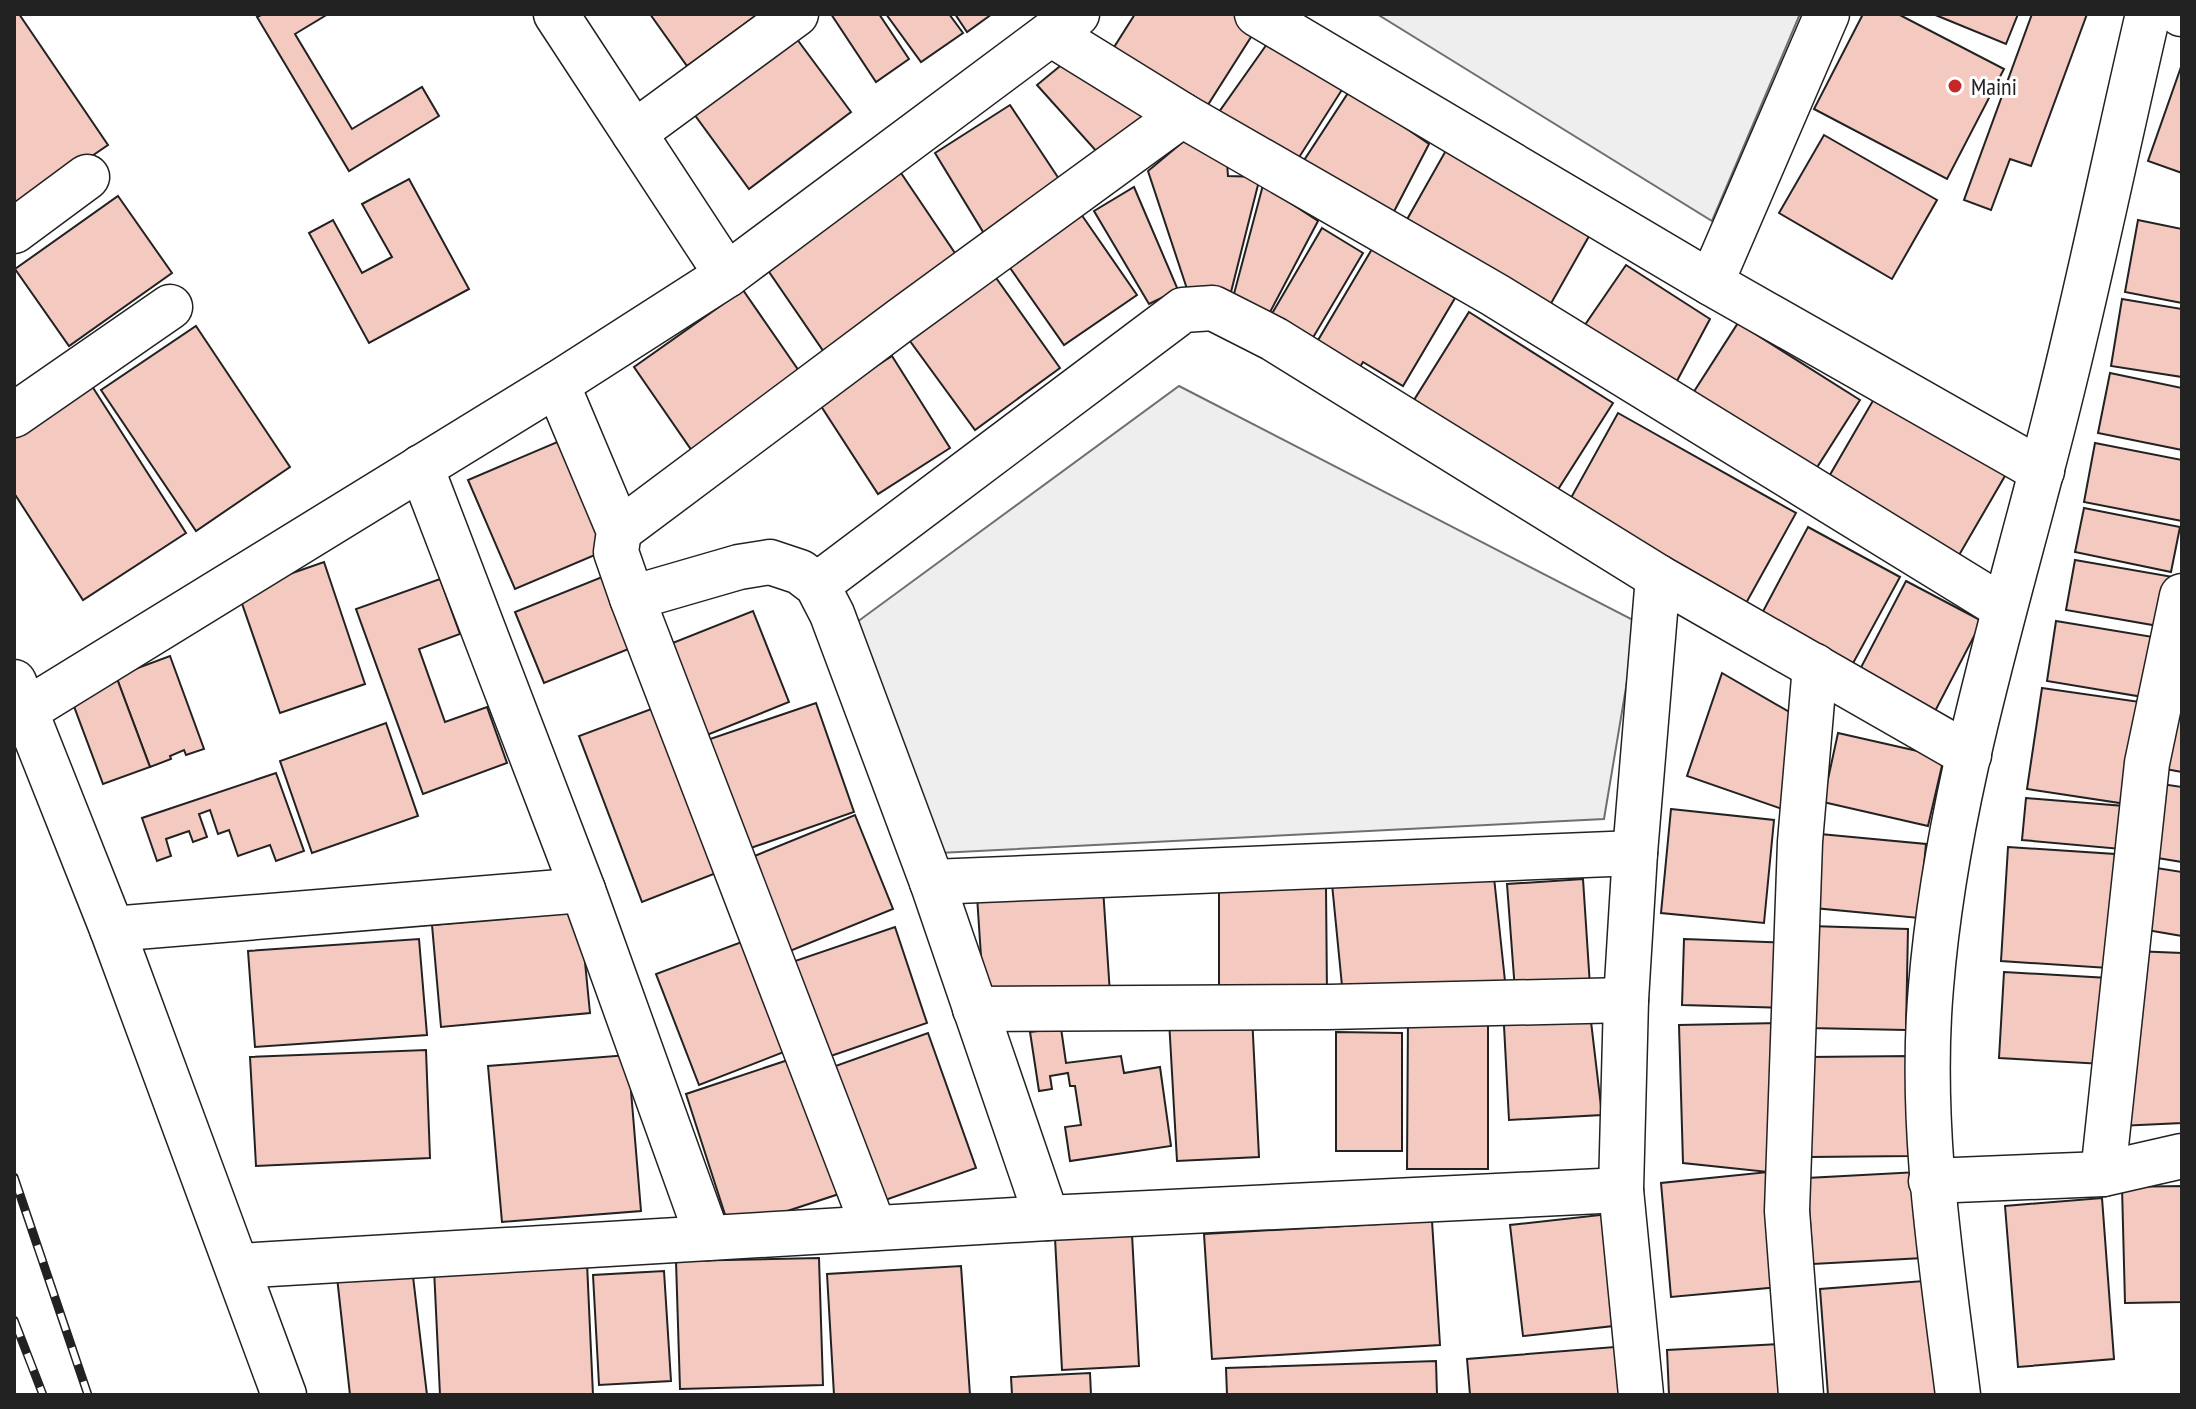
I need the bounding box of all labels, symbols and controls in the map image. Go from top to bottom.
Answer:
place label: Maini [1971,71,2017,102]
marker: Maini [1946,77,1964,95]

